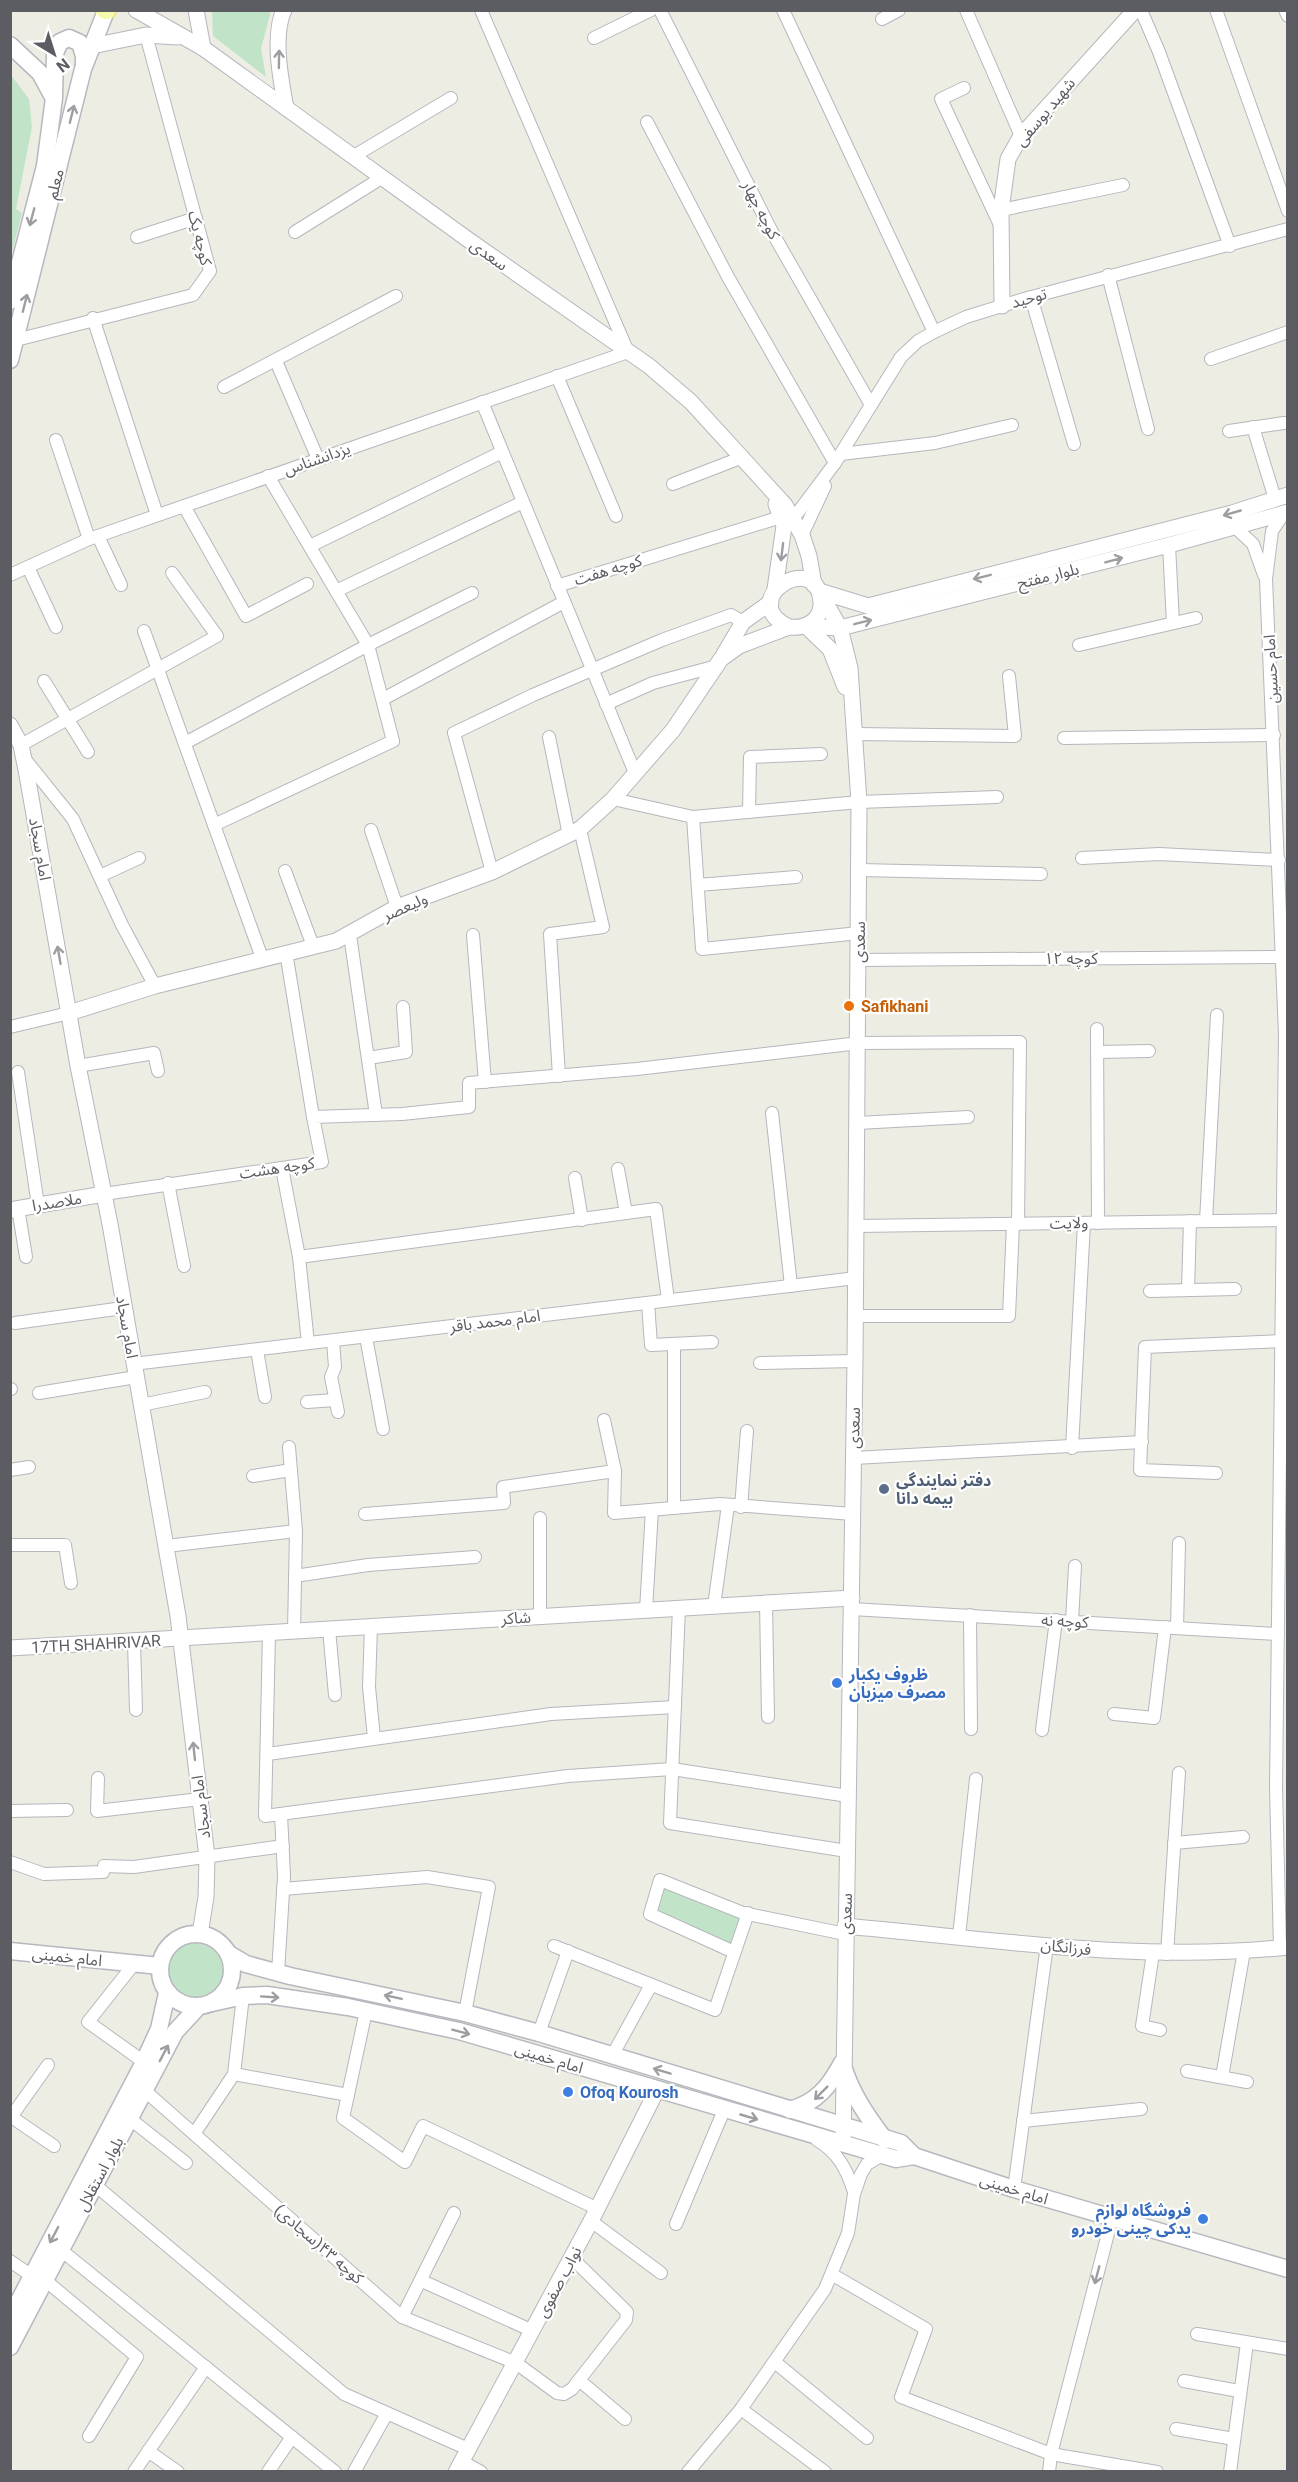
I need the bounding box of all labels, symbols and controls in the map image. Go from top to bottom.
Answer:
north arrow [24,24,84,84]
one-way arrow [274,50,285,70]
text: N [53,54,73,76]
street label: شهید یوسفی [1011,74,1079,150]
one-way arrow [67,105,79,124]
street label: معلم [42,167,71,202]
street label: کوچه چهار [737,177,784,243]
one-way arrow [26,207,37,226]
street label: کوچه یک [183,209,216,268]
street label: سعدی [467,235,511,275]
street label: توحید [1009,284,1049,312]
one-way arrow [19,294,31,313]
street label: یزدانشناس [281,439,353,479]
one-way arrow [1223,508,1242,519]
one-way arrow [777,541,788,561]
street label: کوچه هفت [572,551,645,590]
one-way arrow [1104,553,1123,565]
street label: بلوار مفتح [1015,559,1082,596]
one-way arrow [973,572,992,584]
one-way arrow [854,616,873,628]
street label: امام حسین [1260,634,1285,704]
street label: امام سجاد [22,816,55,882]
street label: ولیعصر [379,889,430,926]
street label: سعدی [850,921,869,963]
one-way arrow [53,946,64,966]
street label: کوچه ۱۲ [1044,949,1098,969]
place label: Safikhani [861,997,928,1016]
marker: Safikhani [842,999,856,1013]
street label: کوچه هشت [238,1153,316,1184]
street label: ملاصدرا [31,1189,83,1215]
street label: ولایت [1049,1213,1089,1233]
street label: امام سجاد [109,1294,142,1360]
street label: امام محمد باقر [448,1306,542,1339]
street label: سعدی [844,1407,864,1449]
place label: دفتر نمایندگی بیمه دانا [896,1471,991,1508]
marker: دفتر نمایندگی بیمه دانا [877,1482,891,1496]
street label: شاکر [499,1608,532,1628]
street label: کوچه نه [1041,1610,1090,1633]
street label: 17TH SHAHRIVAR [31,1631,162,1657]
place label: ظروف یکبار مصرف میزبان [848,1665,946,1702]
marker: ظروف یکبار مصرف میزبان [830,1676,844,1690]
one-way arrow [189,1741,200,1761]
street label: امام سجاد [188,1774,217,1840]
street label: سعدی [836,1893,856,1935]
street label: فرزانگان [1040,1935,1092,1959]
street label: امام خمینی [31,1944,103,1973]
one-way arrow [260,1991,279,2002]
one-way arrow [383,1991,402,2003]
one-way arrow [452,2027,471,2038]
street label: امام خمینی [512,2039,585,2080]
one-way arrow [158,2045,170,2062]
one-way arrow [653,2065,672,2076]
place label: Ofoq Kourosh [580,2083,679,2102]
marker: Ofoq Kourosh [561,2085,575,2099]
one-way arrow [814,2085,829,2100]
one-way arrow [739,2112,758,2123]
street label: بلوار استقلال [73,2134,128,2215]
street label: امام خمینی [977,2170,1050,2211]
street label: کوچه ۴۳(سجادی) [270,2200,368,2289]
place label: فروشگاه لوازم یدکی چینی خودرو [1071,2201,1191,2238]
marker: فروشگاه لوازم یدکی چینی خودرو [1196,2212,1210,2226]
one-way arrow [48,2226,60,2243]
street label: نواب صفوی [532,2243,586,2321]
one-way arrow [1091,2265,1102,2284]

